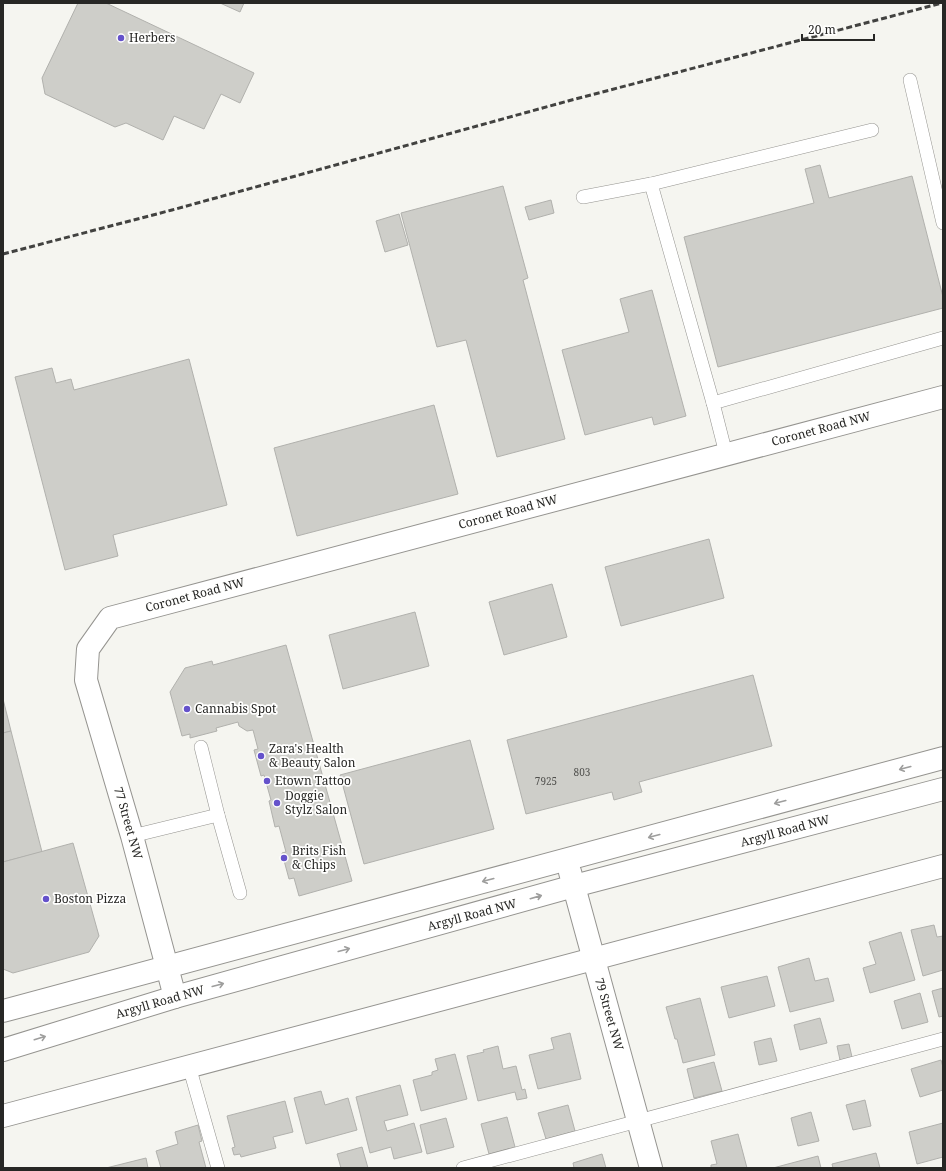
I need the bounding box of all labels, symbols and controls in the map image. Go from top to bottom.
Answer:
scale bar [802,16,874,42]
text: 20 m [808,21,836,38]
place label: Herbers [129,29,175,46]
marker: Herbers [116,33,126,43]
street label: Coronet Road NW [769,407,873,450]
street label: Coronet Road NW [456,490,560,533]
street label: Coronet Road NW [143,573,247,616]
place label: Cannabis Spot [195,700,276,717]
marker: Cannabis Spot [182,704,192,714]
place label: Zara's Health & Beauty Salon [269,740,356,771]
marker: Zara's Health & Beauty Salon [256,751,266,761]
house number: 803 [574,765,591,779]
one-way arrow [899,765,912,772]
place label: Etown Tattoo [275,772,351,789]
house number: 7925 [535,774,557,788]
marker: Etown Tattoo [262,776,272,786]
street label: 77 Street NW [110,785,147,862]
place label: Doggie Stylz Salon [285,787,347,818]
marker: Doggie Stylz Salon [272,798,282,808]
one-way arrow [774,799,787,806]
street label: Argyll Road NW [738,810,832,851]
one-way arrow [648,833,661,840]
place label: Brits Fish & Chips [292,842,346,873]
marker: Brits Fish & Chips [279,853,289,863]
one-way arrow [482,877,495,885]
place label: Boston Pizza [54,890,127,907]
one-way arrow [530,893,543,900]
marker: Boston Pizza [41,894,51,904]
street label: Argyll Road NW [425,894,519,935]
one-way arrow [337,946,350,953]
street label: 79 Street NW [591,976,628,1053]
street label: Argyll Road NW [113,981,207,1022]
one-way arrow [212,981,225,988]
one-way arrow [33,1034,46,1041]

